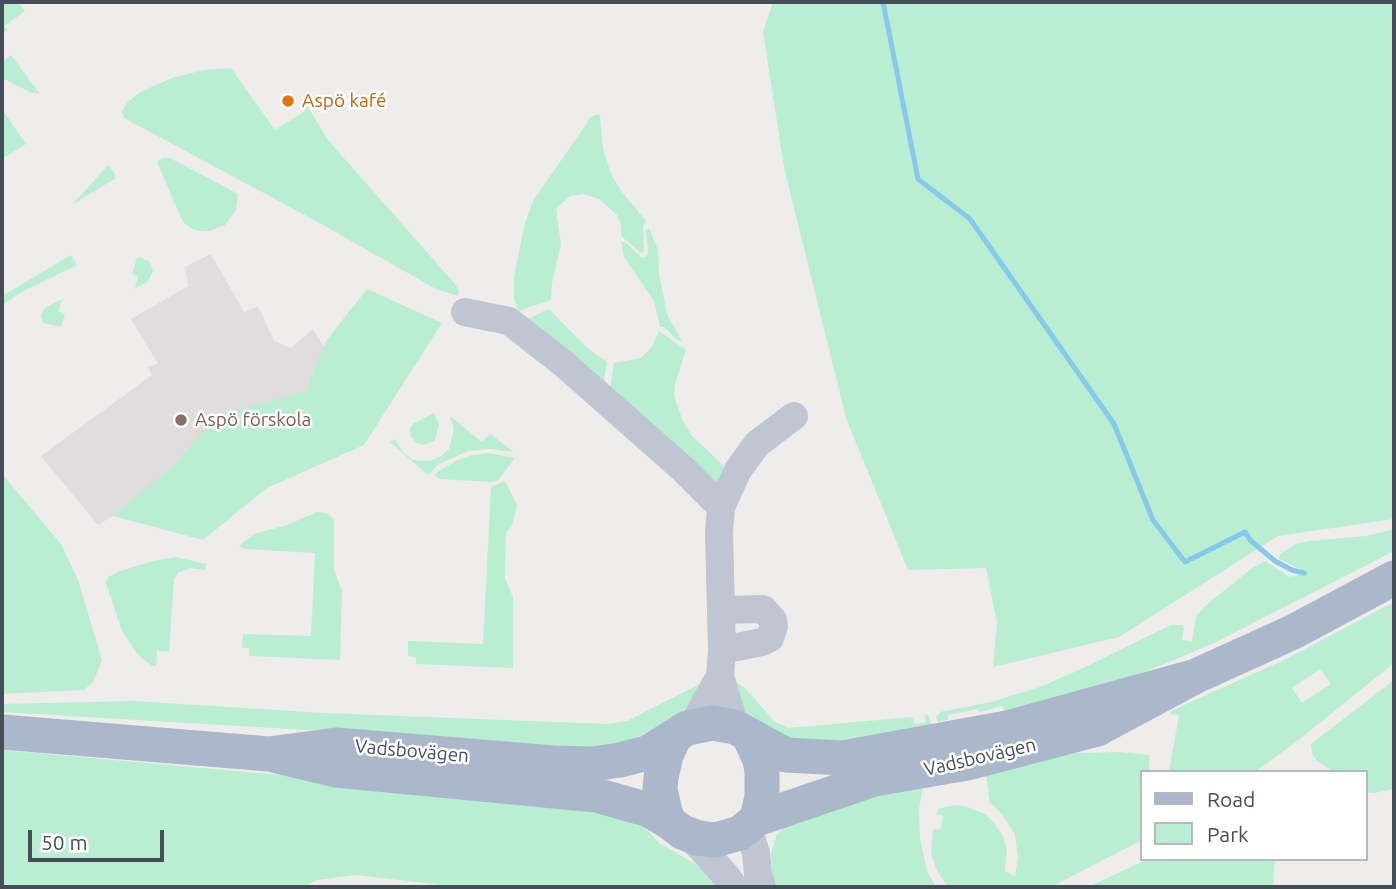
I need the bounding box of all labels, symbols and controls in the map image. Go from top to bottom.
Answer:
place label: Aspö kafé [302,90,386,112]
marker: Aspö kafé [280,93,296,109]
place label: Aspö förskola [195,409,311,431]
marker: Aspö förskola [173,412,189,428]
street label: Vadsbovägen [922,733,1038,781]
street label: Vadsbovägen [354,735,470,767]
legend [1140,770,1368,861]
text: Road [1207,787,1255,811]
scale bar [32,816,168,860]
text: Park [1207,822,1249,846]
text: 50 m [41,830,88,854]

